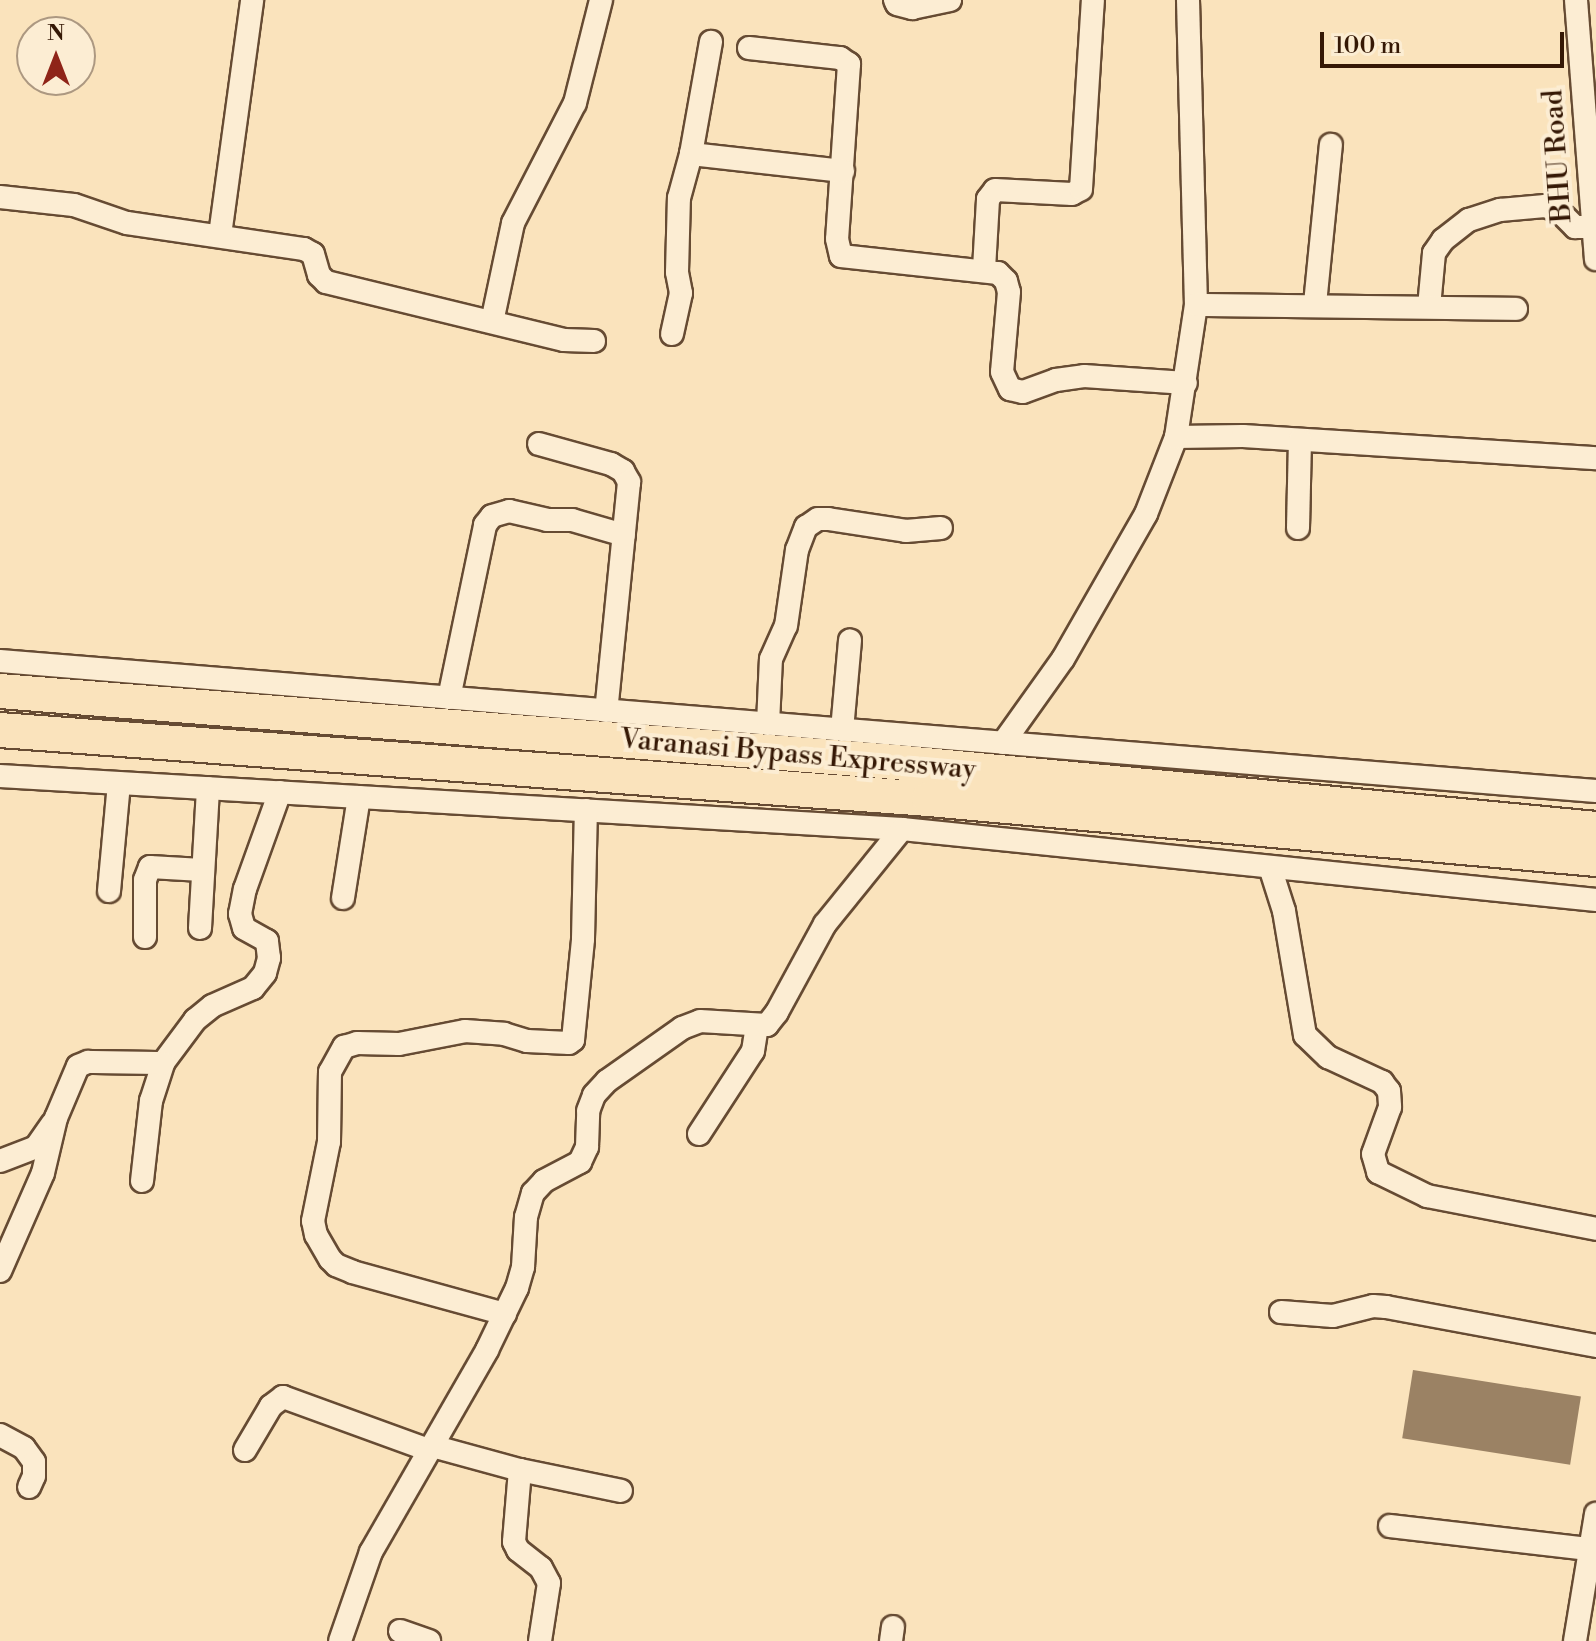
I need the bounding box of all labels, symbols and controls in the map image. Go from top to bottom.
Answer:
north arrow [16,16,96,96]
scale bar [1324,16,1568,66]
text: N [47,20,65,47]
text: 100 m [1334,31,1401,61]
street label: BHU Road [1537,88,1579,224]
street label: Varanasi Bypass Expressway [619,723,977,787]

